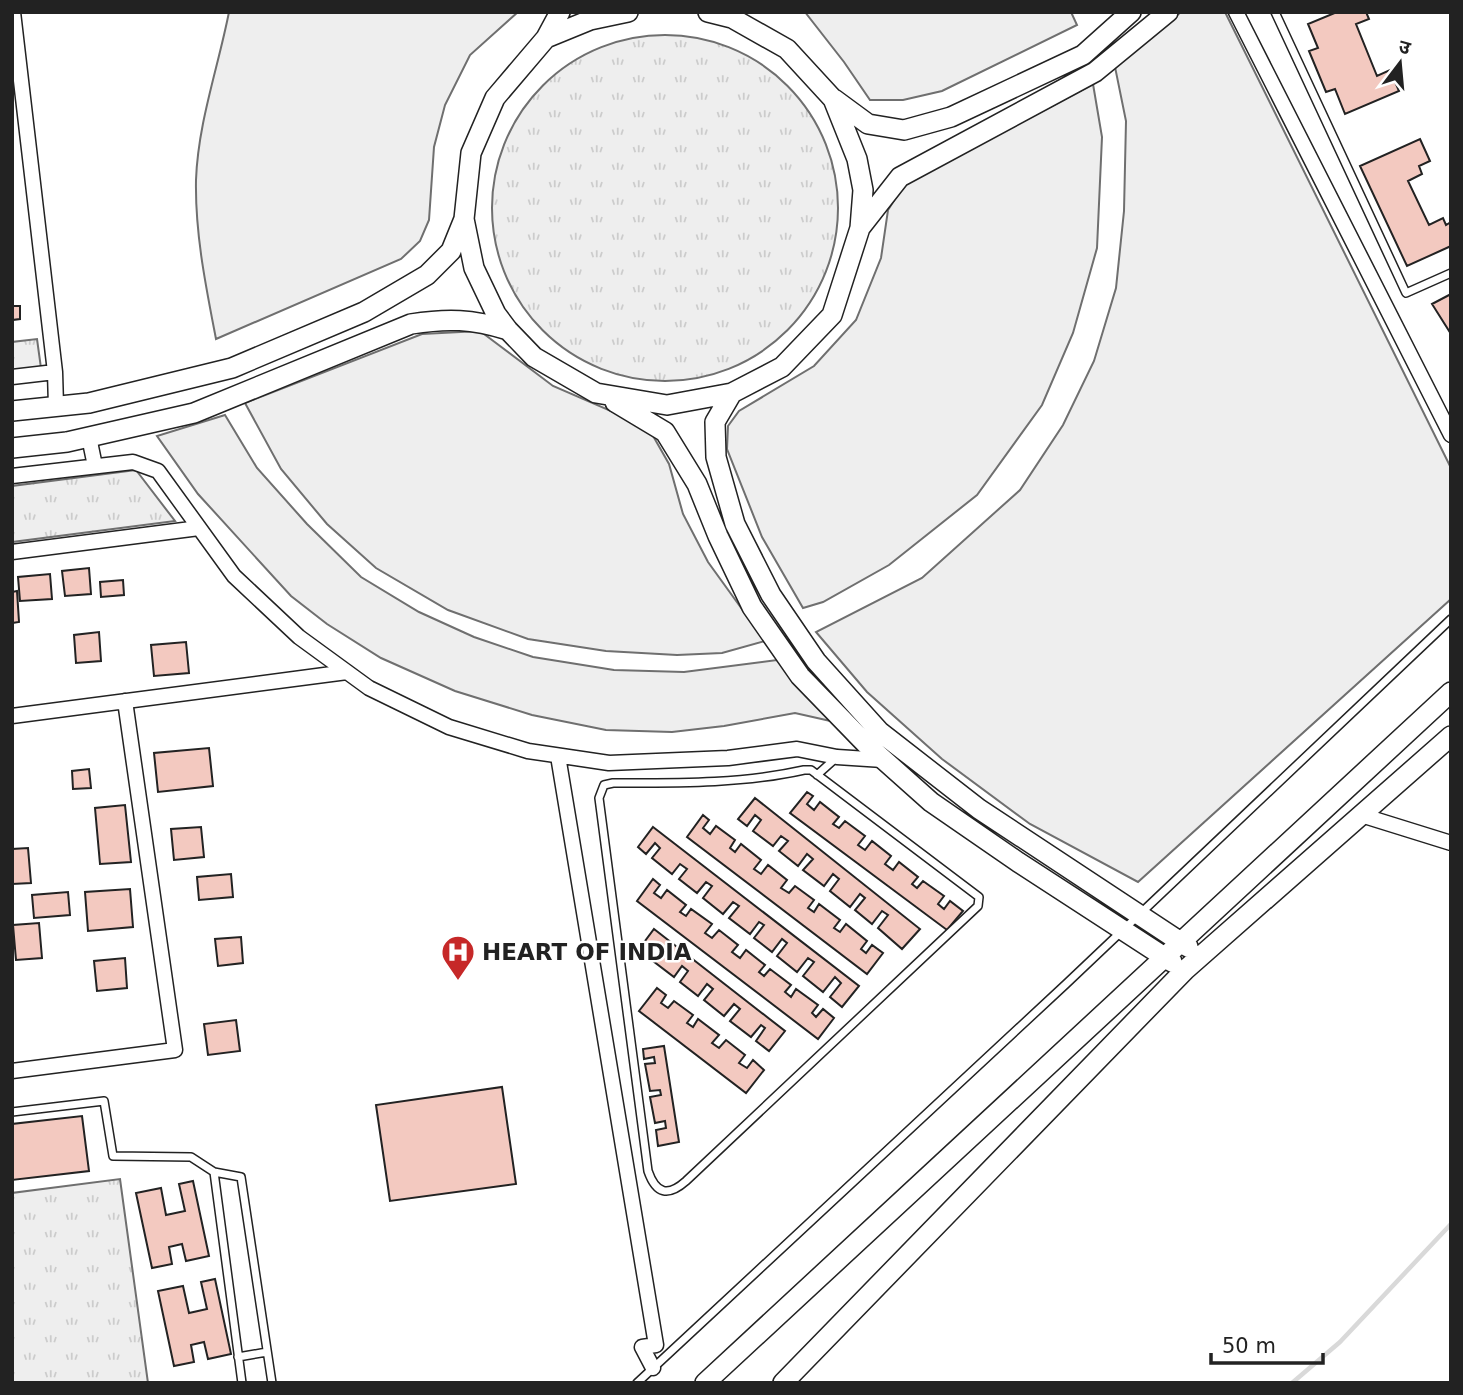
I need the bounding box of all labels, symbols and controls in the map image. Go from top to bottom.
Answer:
north arrow [1365,28,1435,98]
text: उ [1396,35,1414,59]
hospital icon: HEART OF INDIA [439,933,477,982]
place label: HEART OF INDIA [482,939,692,965]
scale bar [1211,1322,1323,1366]
text: 50 m [1222,1334,1276,1358]

